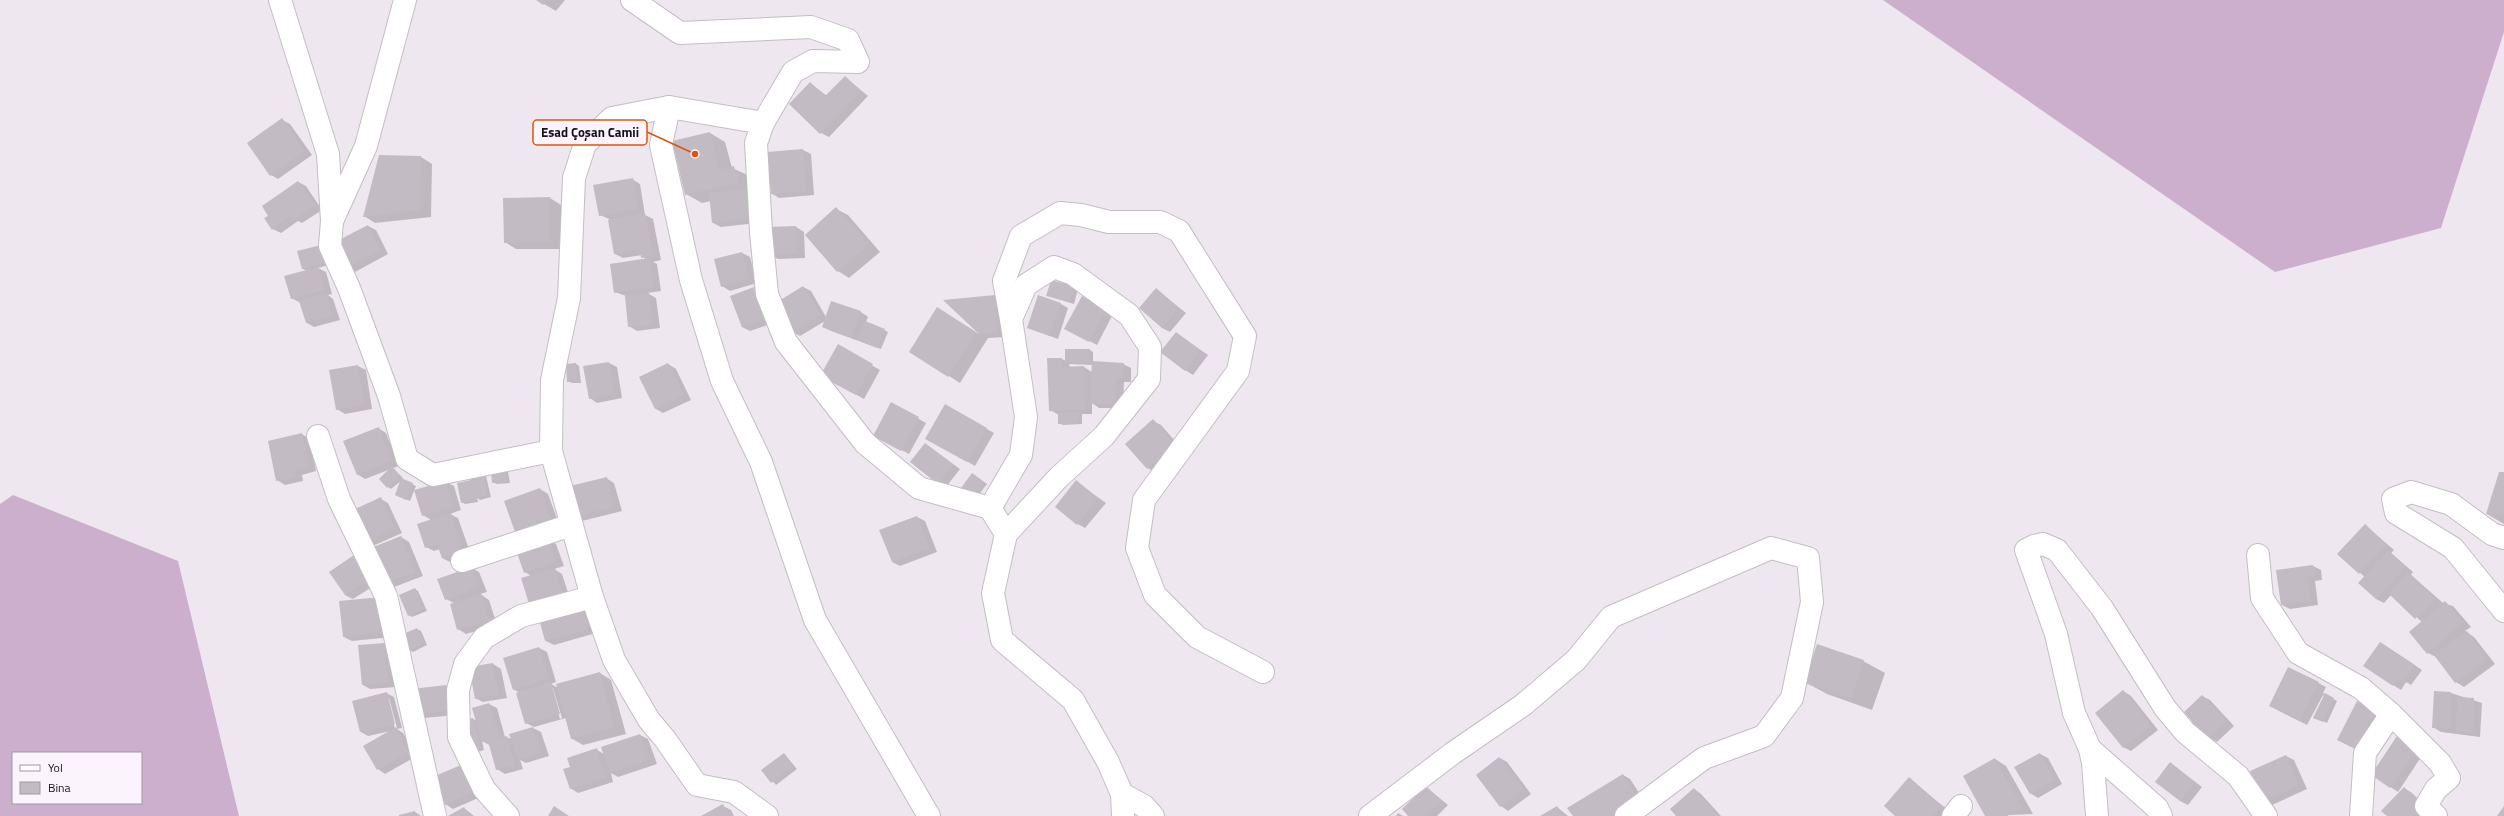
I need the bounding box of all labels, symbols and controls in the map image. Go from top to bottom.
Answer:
callout: Esad Çoşan Camii [533,120,647,145]
text: Esad Çoşan Camii [541,122,639,142]
legend [12,752,142,804]
text: Yol [48,758,63,777]
text: Bina [48,778,70,797]

